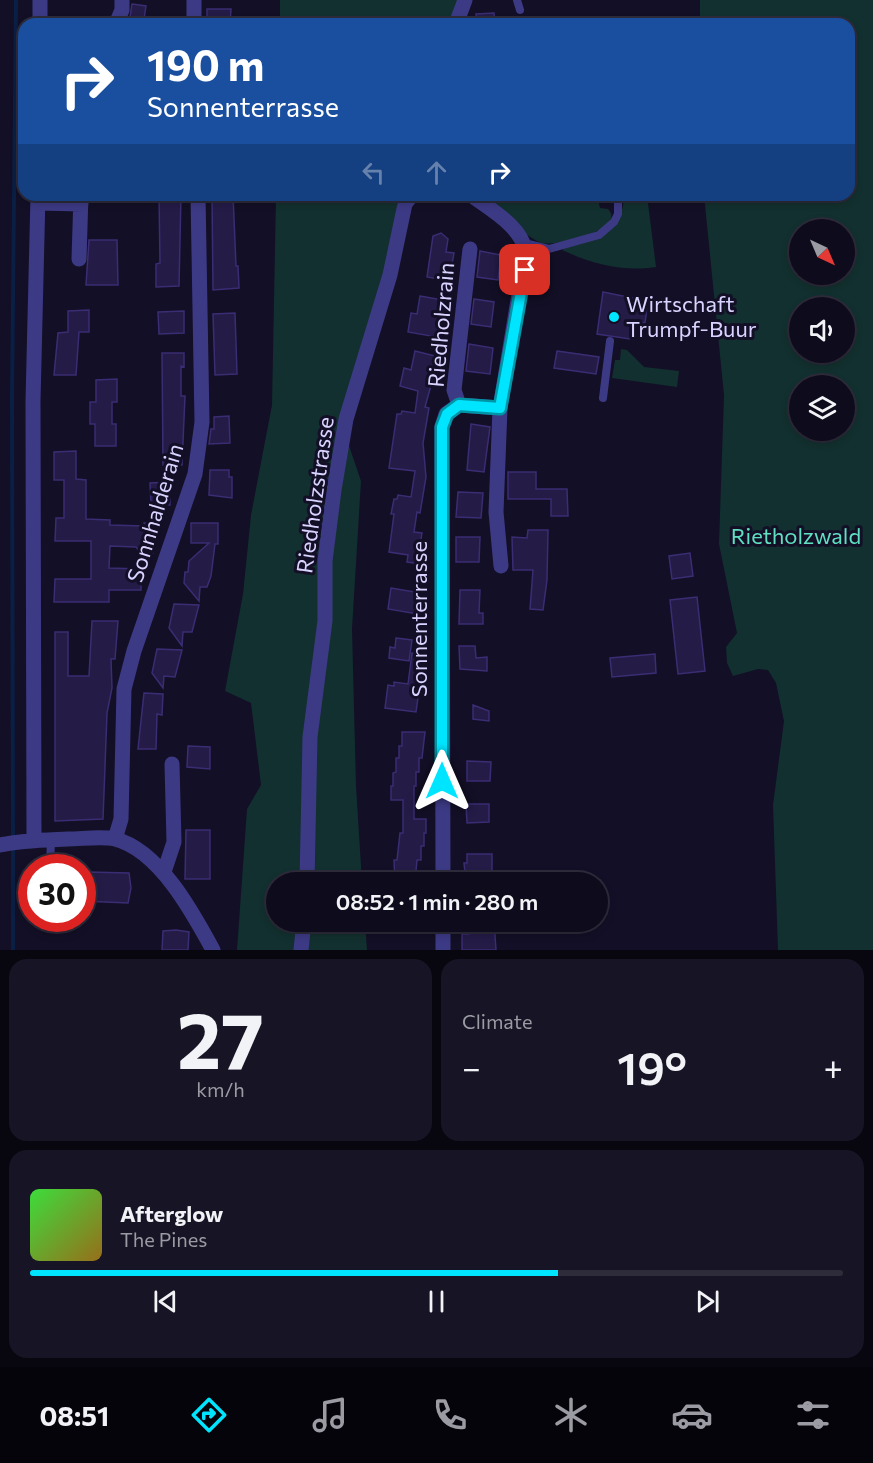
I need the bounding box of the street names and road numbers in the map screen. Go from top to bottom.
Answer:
street label: Riedholzrain [422,261,459,389]
street label: Riedholzstrasse [290,415,339,575]
street label: Sonnhalderain [121,440,188,585]
street label: Sonnenterrasse [405,541,432,697]

